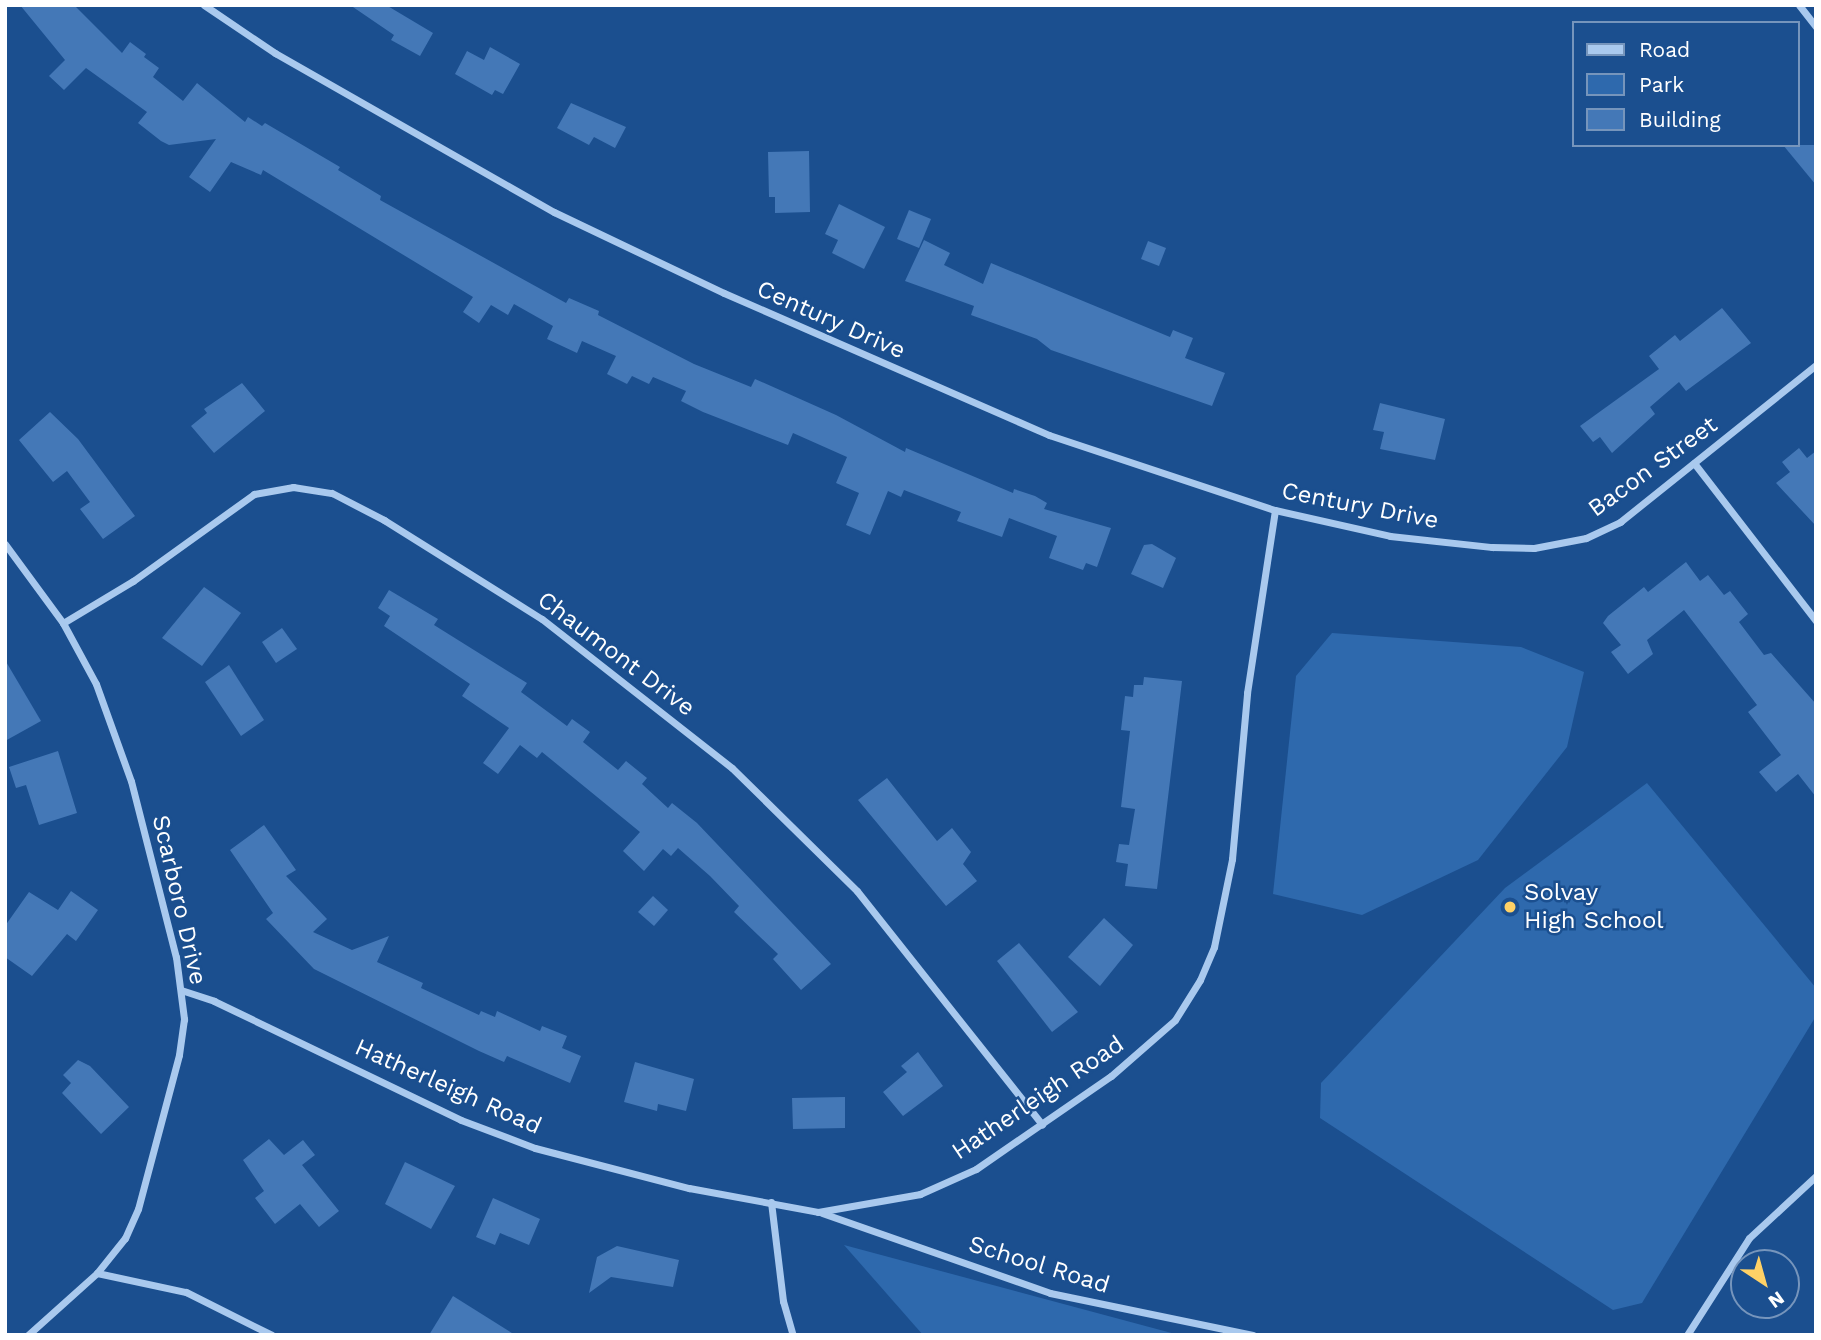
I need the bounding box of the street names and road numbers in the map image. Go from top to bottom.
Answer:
street label: Century Drive [752,274,910,366]
street label: Bacon Street [1583,411,1723,523]
street label: Century Drive [1279,477,1441,535]
street label: Chaumont Drive [532,585,700,723]
street label: Scarboro Drive [145,812,213,988]
street label: Hatherleigh Road [947,1030,1129,1166]
street label: Hatherleigh Road [350,1033,546,1141]
street label: School Road [965,1230,1113,1300]

